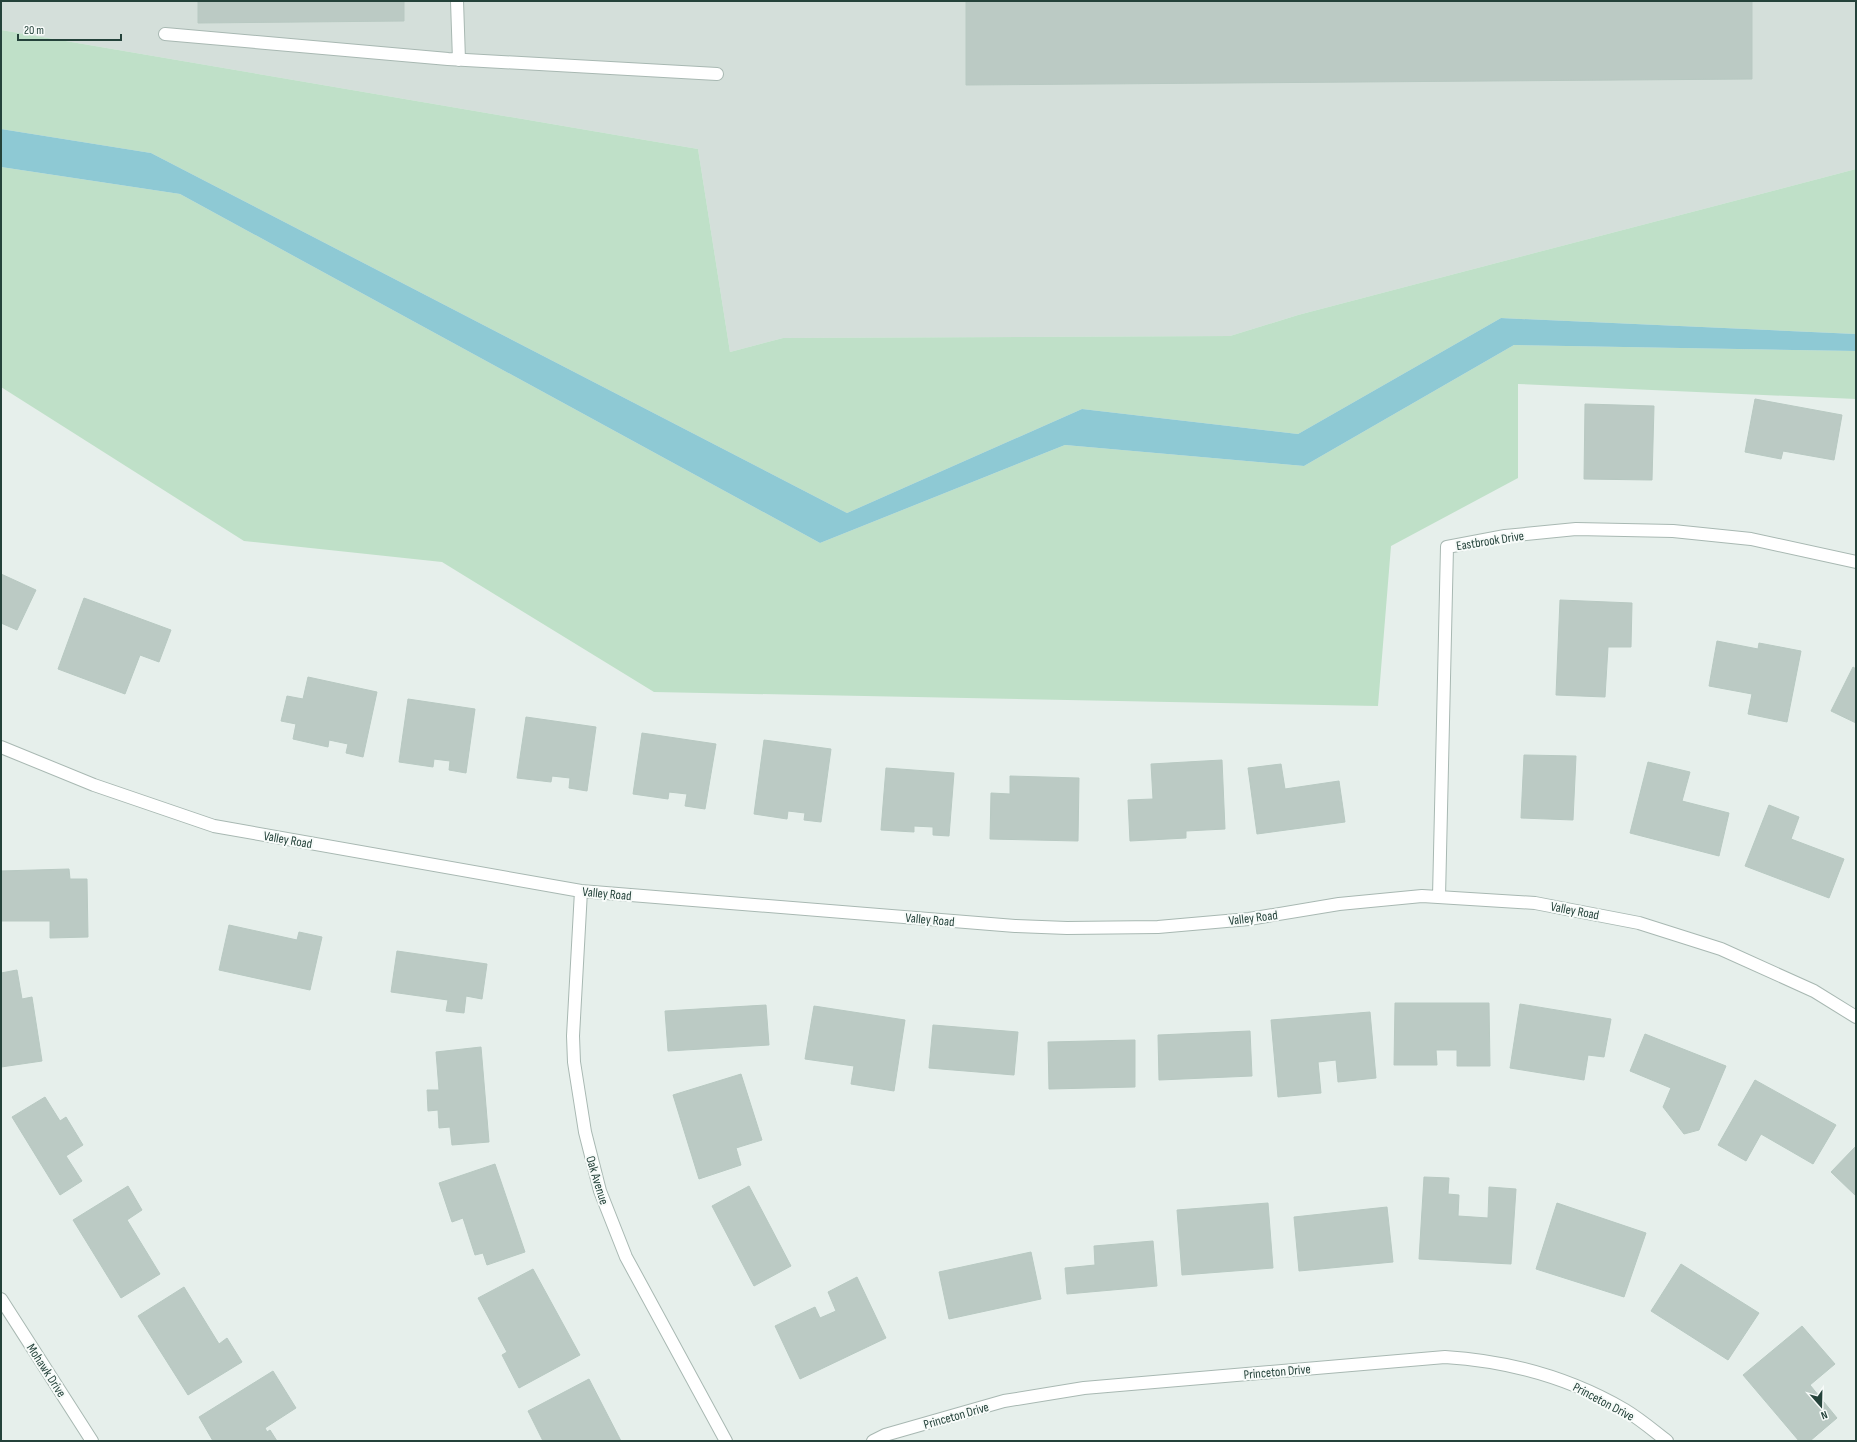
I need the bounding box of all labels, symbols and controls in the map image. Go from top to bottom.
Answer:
scale bar [18,16,121,42]
text: 20 m [24,23,44,38]
street label: Eastbrook Drive [1455,528,1525,554]
street label: Valley Road [262,828,313,852]
street label: Valley Road [582,884,632,904]
street label: Valley Road [1549,898,1600,924]
street label: Valley Road [1228,907,1278,929]
street label: Valley Road [905,910,955,930]
street label: Oak Avenue [582,1154,612,1207]
street label: Mohawk Drive [23,1341,69,1400]
street label: Princeton Drive [1243,1361,1311,1383]
street label: Princeton Drive [1570,1379,1637,1425]
north arrow [1801,1386,1841,1426]
street label: Princeton Drive [922,1399,991,1433]
text: N [1819,1408,1829,1422]

